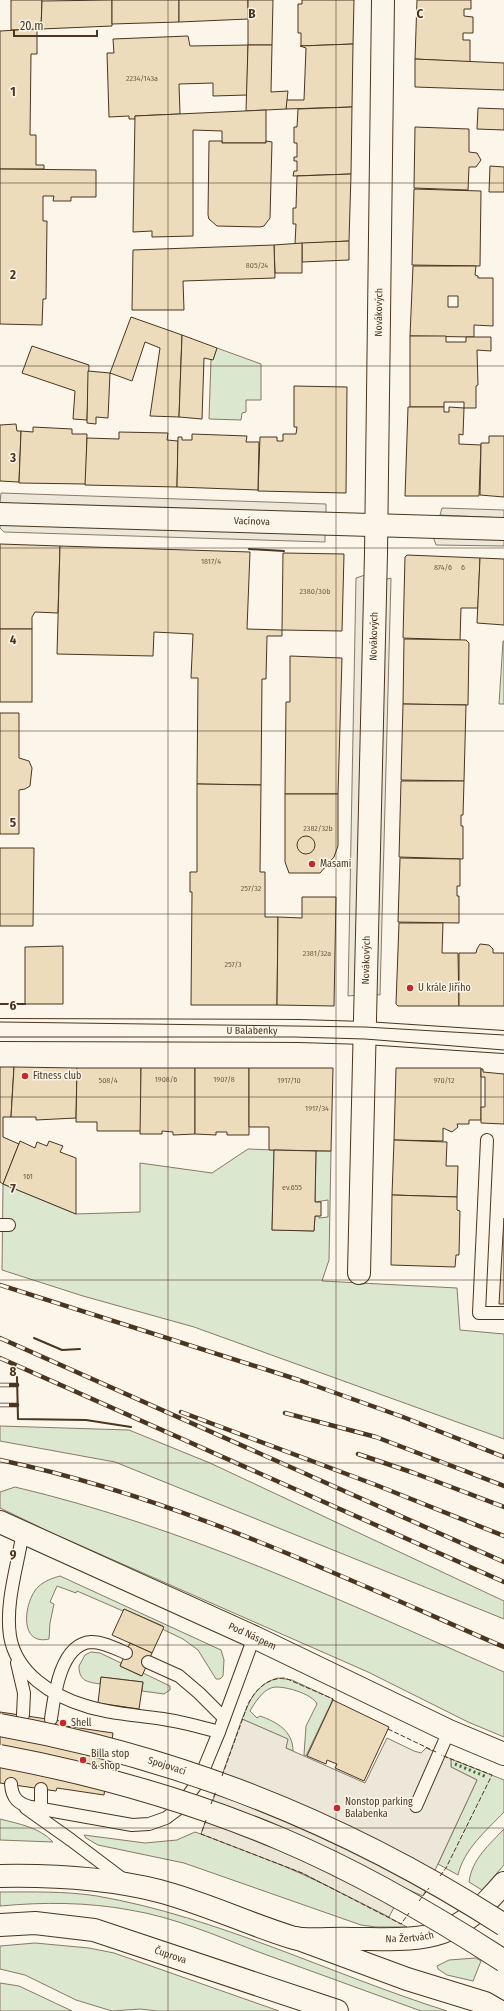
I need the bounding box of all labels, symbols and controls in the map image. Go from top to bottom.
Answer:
text: B [248,6,256,21]
text: C [417,6,424,21]
scale bar [14,12,97,38]
text: 20 m [20,19,44,33]
house number: 2234/143a [126,74,158,83]
text: 1 [10,84,16,99]
house number: 805/24 [246,261,268,270]
text: 2 [9,267,16,282]
street label: Novákových [372,288,385,337]
text: 3 [9,450,16,465]
street label: Vacínova [234,514,270,528]
house number: 1817/4 [201,557,221,566]
house number: 874/6 [434,563,452,572]
house number: 6 [461,563,465,572]
house number: 2380/30b [300,587,330,596]
street label: Novákových [367,612,381,661]
text: 4 [10,632,17,647]
text: 5 [10,815,16,830]
house number: 2382/32b [303,824,333,833]
place label: Masami [320,858,351,870]
marker: Masami [307,859,317,869]
house number: 257/32 [241,884,262,893]
street label: Novákových [360,936,373,985]
house number: 2381/32a [303,949,331,958]
house number: 257/3 [224,960,242,969]
place label: U krále Jiřího [418,981,471,994]
marker: U krále Jiřího [405,983,415,993]
text: 6 [10,998,17,1013]
street label: U Balabenky [227,1025,278,1037]
place label: Fitness club [33,1070,81,1082]
marker: Fitness club [20,1071,30,1081]
house number: 1908/6 [155,1075,177,1084]
house number: 1907/8 [213,1075,235,1084]
house number: 508/4 [98,1076,118,1085]
house number: 1917/10 [277,1076,301,1085]
house number: 970/12 [433,1076,455,1085]
house number: 1917/34 [305,1104,329,1113]
house number: 161 [23,1172,33,1181]
text: 7 [10,1181,16,1196]
house number: ev.655 [282,1183,302,1192]
text: 8 [10,1364,17,1379]
text: 9 [10,1547,17,1562]
street label: Pod Náspem [227,1620,278,1653]
place label: Shell [71,1717,92,1729]
marker: Shell [58,1718,68,1728]
place label: Billa stop & shop [91,1748,129,1772]
street label: Spojovací [146,1754,188,1778]
marker: Billa stop & shop [78,1755,88,1765]
place label: Nonstop parking Balabenka [345,1796,413,1820]
marker: Nonstop parking Balabenka [332,1803,342,1813]
street label: Na Žertvách [386,1929,435,1945]
street label: Čuprova [153,1943,188,1966]

